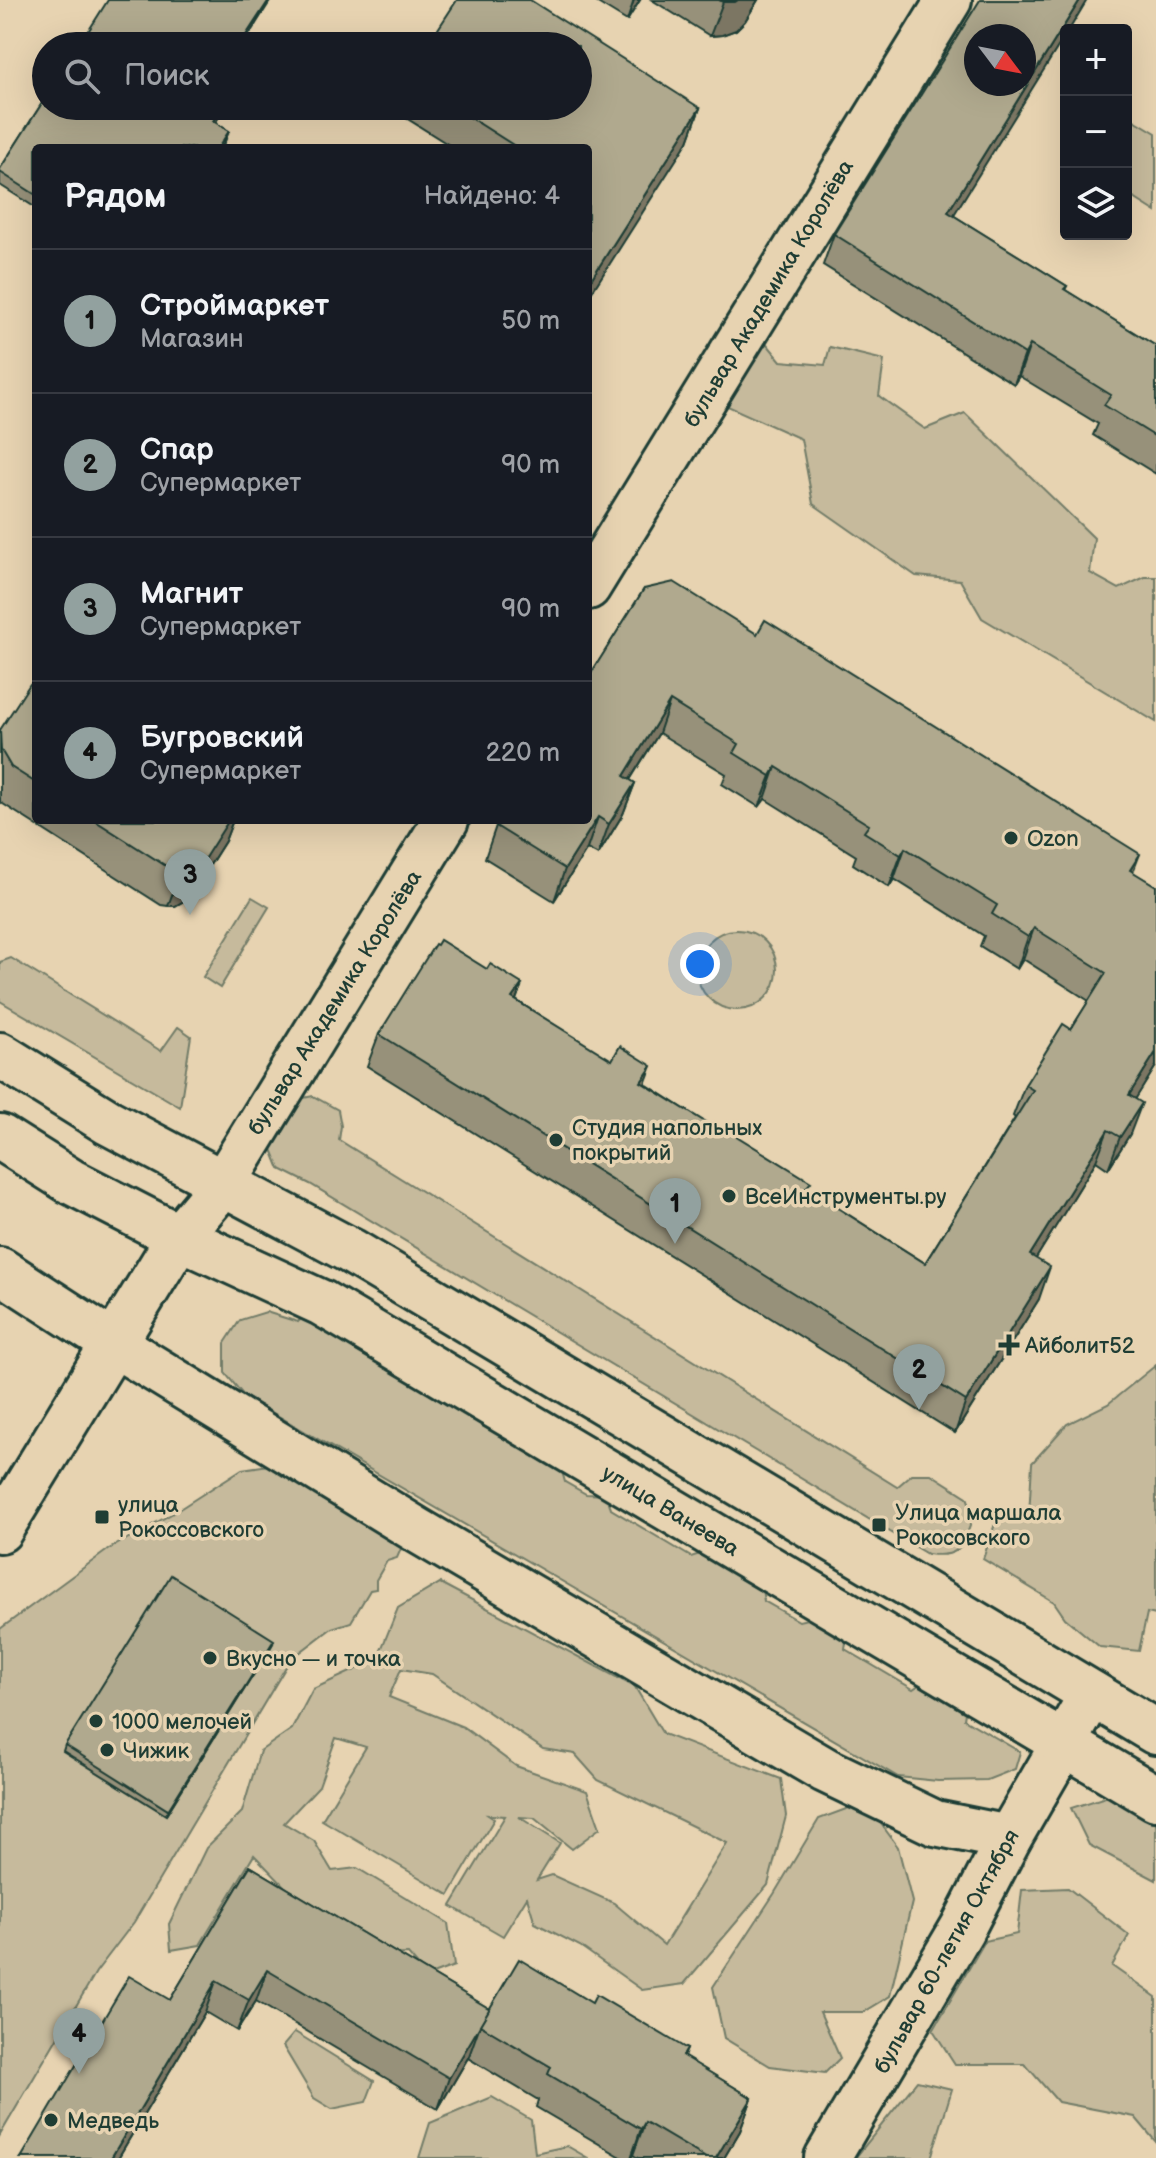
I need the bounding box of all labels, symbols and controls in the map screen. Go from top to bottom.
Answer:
north arrow [964,24,1036,96]
map controls [1060,24,1132,240]
button: + [1060,24,1132,96]
search box [32,32,592,120]
icon: search [60,54,104,98]
text: Поиск [124,58,210,94]
button: − [1060,96,1132,168]
street label: бульвар Академика Королёва [679,155,860,432]
button: layers [1060,168,1132,240]
text: Рядом [64,176,166,217]
text: Найдено: 4 [424,181,560,212]
text: Строймаркет [140,288,329,324]
text: 1 [85,306,95,337]
text: 50 m [501,306,560,337]
text: Магазин [140,324,244,355]
text: Спар [140,432,214,468]
text: 2 [82,450,98,481]
text: 90 m [501,450,560,481]
text: Супермаркет [140,468,301,499]
text: Магнит [140,576,243,612]
text: 3 [82,594,98,625]
text: 90 m [501,594,560,625]
text: Супермаркет [140,612,301,643]
text: Бугровский [140,720,304,756]
text: 4 [82,738,98,769]
text: 220 m [486,738,560,769]
text: Супермаркет [140,756,301,787]
place label: Ozon [1027,826,1079,853]
marker: Ozon [1002,829,1020,847]
pin: 3 [164,849,216,915]
street label: бульвар Академика Королёва [242,865,428,1140]
your location [680,944,720,984]
place label: Студия напольных покрытий [572,1115,762,1167]
marker: Студия напольных покрытий [547,1131,565,1149]
pin: 1 [649,1178,701,1244]
place label: ВсеИнструменты.ру [745,1184,946,1211]
marker: ВсеИнструменты.ру [720,1187,738,1205]
place label: Айболит52 [1024,1333,1135,1360]
marker: Айболит52 [1000,1336,1018,1354]
pin: 2 [893,1344,945,1410]
street label: улица Ванеева [597,1460,744,1563]
place label: улица Рокоссовского [118,1492,264,1544]
place label: Улица маршала Рокосовского [895,1500,1061,1552]
marker: улица Рокоссовского [93,1508,111,1526]
marker: Улица маршала Рокосовского [870,1516,888,1534]
place label: Вкусно — и точка [226,1646,401,1673]
marker: Вкусно — и точка [201,1649,219,1667]
place label: 1000 мелочей [112,1709,252,1736]
marker: 1000 мелочей [87,1712,105,1730]
place label: Чижик [123,1738,189,1765]
marker: Чижик [98,1741,116,1759]
street label: бульвар 60-летия Октября [869,1825,1026,2078]
pin: 4 [53,2008,105,2074]
place label: Медведь [67,2108,159,2135]
marker: Медведь [42,2111,60,2129]

